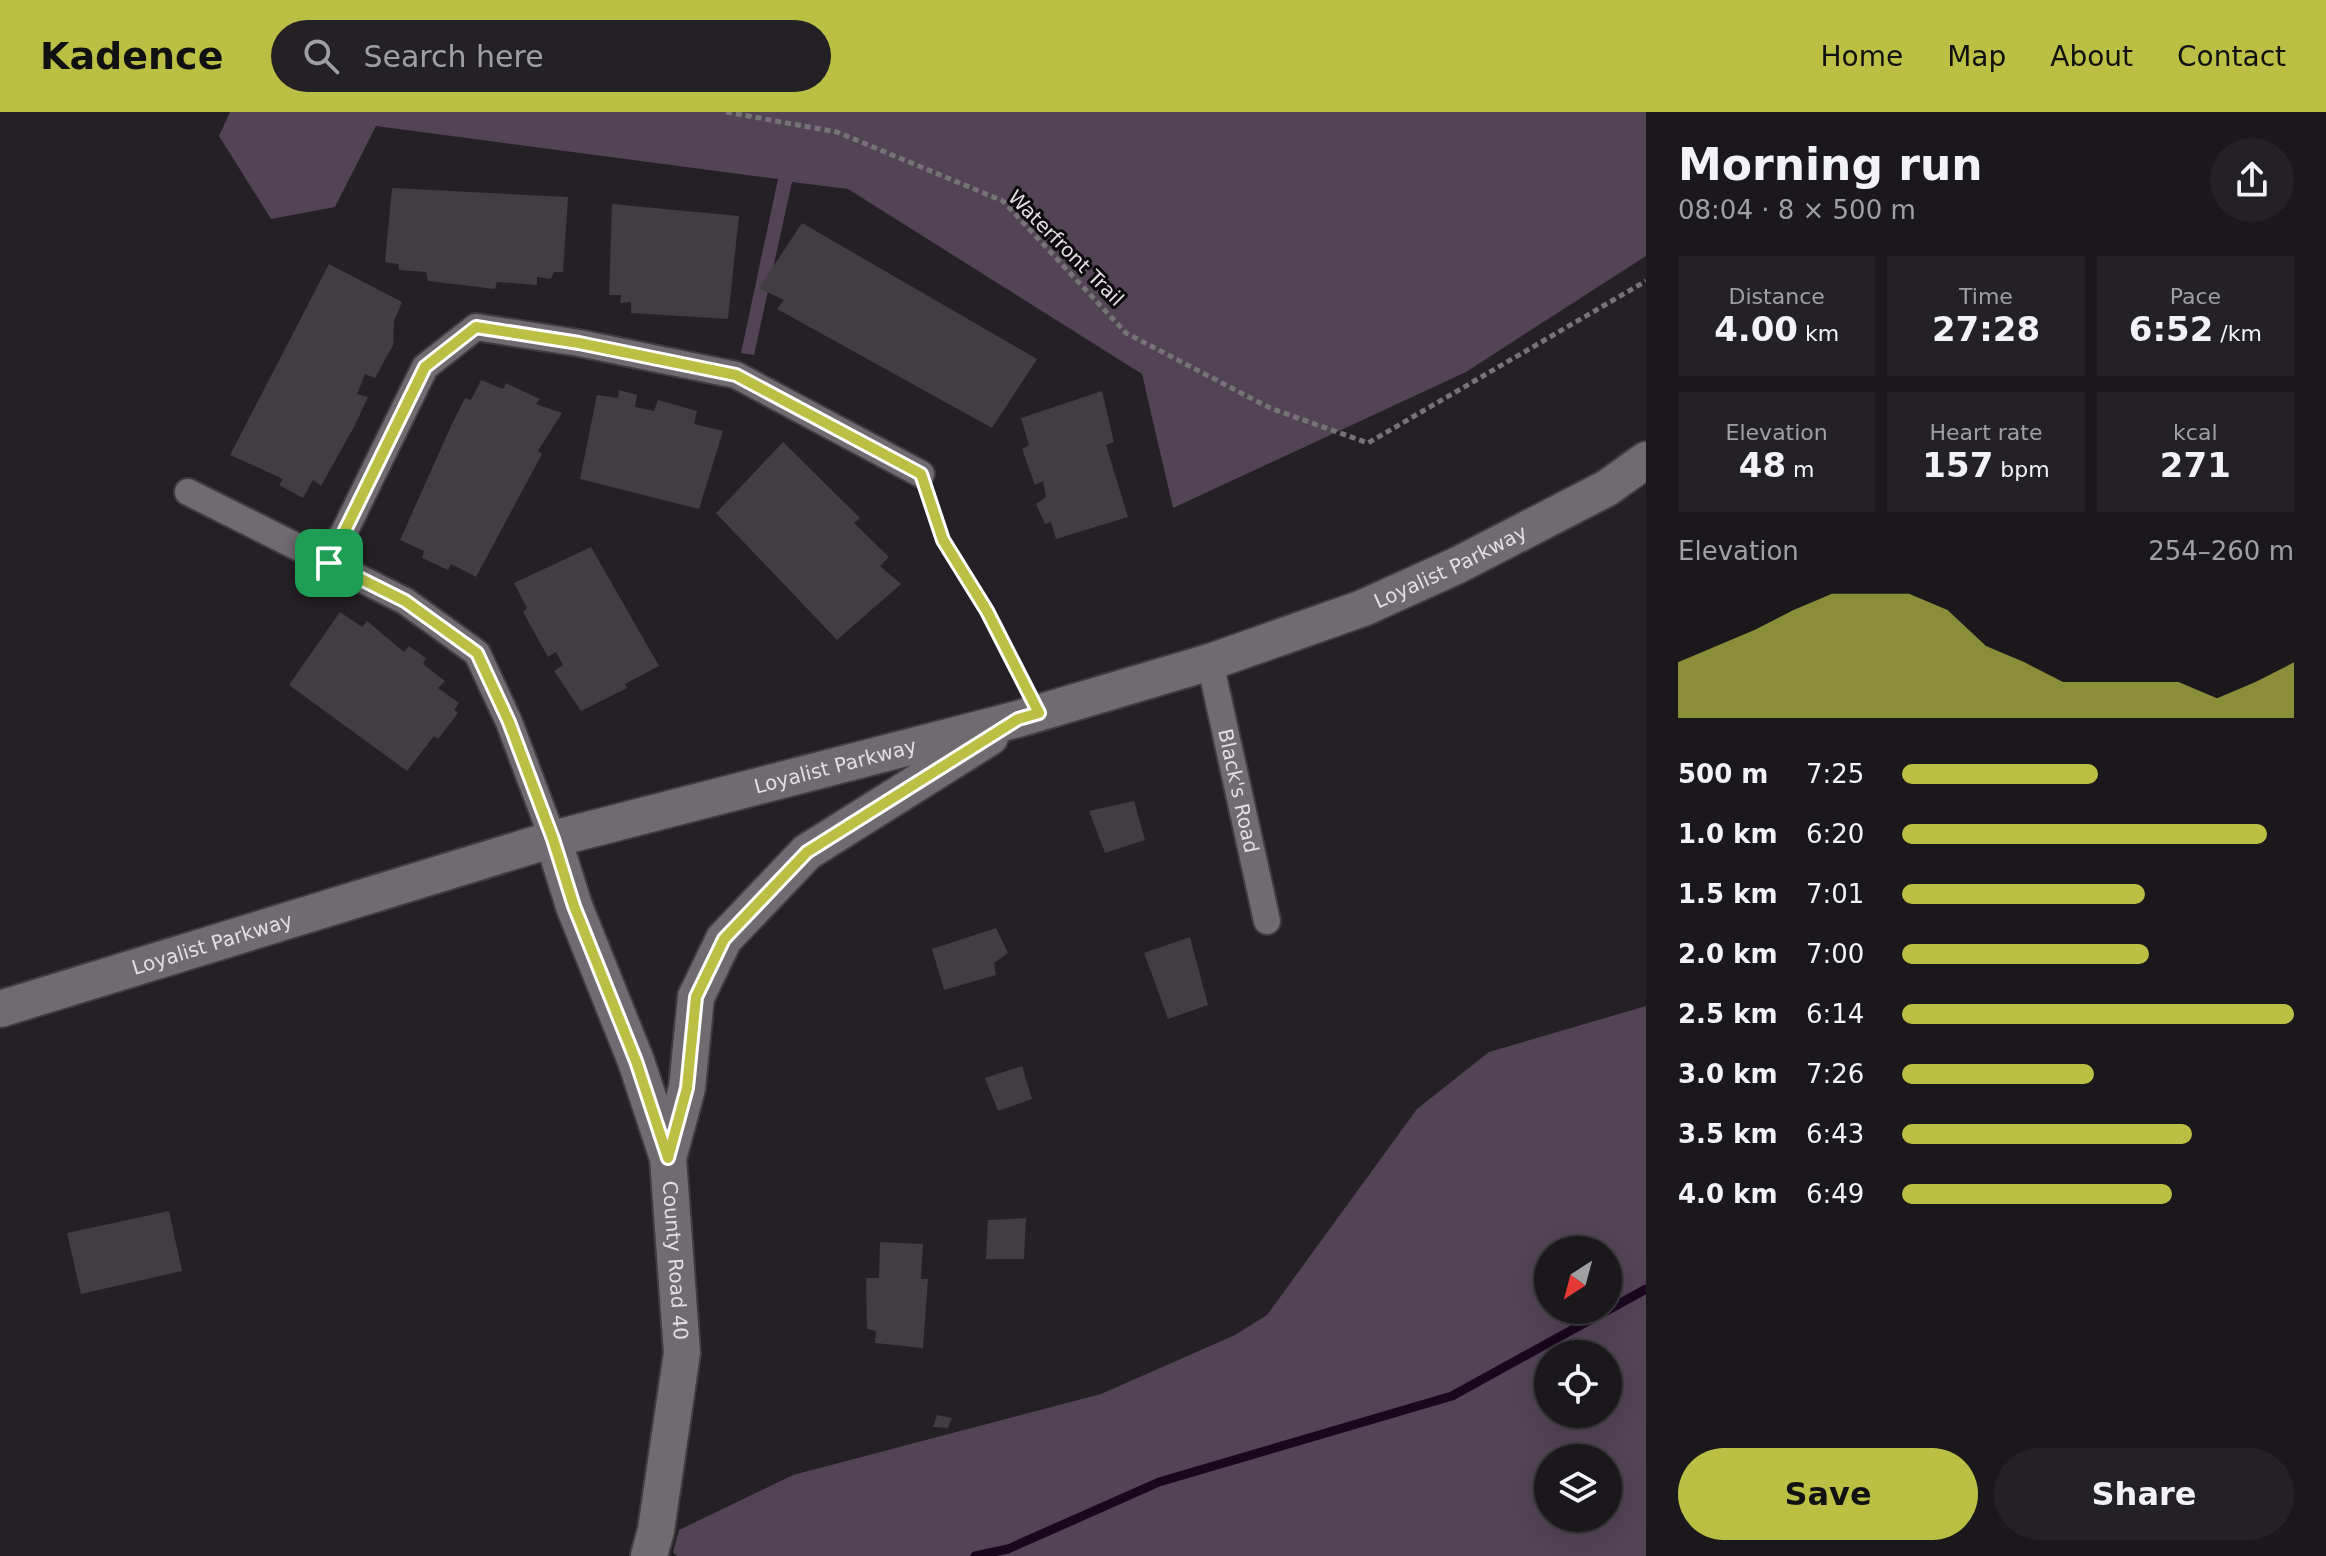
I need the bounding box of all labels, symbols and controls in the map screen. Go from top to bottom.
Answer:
search box [271,20,831,92]
text: Kadence [40,34,223,78]
icon: search [299,34,343,78]
text: Search here [363,39,544,74]
text: Home [1820,40,1903,73]
text: Map [1947,40,2006,73]
text: About [2050,40,2133,73]
text: Contact [2177,40,2286,73]
button: share [2210,138,2294,222]
text: Morning run [1678,139,1983,190]
street label: Waterfront Trail [1003,185,1129,311]
text: 08:04 · 8 × 500 m [1678,195,1916,225]
text: Distance [1729,284,1825,309]
text: Time [1959,284,2013,309]
text: Pace [2170,284,2221,309]
text: 4.00 [1714,309,1798,349]
text: 27:28 [1932,309,2040,349]
text: 6:52 [2129,309,2213,349]
text: km [1798,321,1839,346]
text: /km [2213,321,2262,346]
text: Elevation [1726,420,1828,445]
text: Heart rate [1930,420,2042,445]
text: kcal [2173,420,2218,445]
text: 48 [1739,445,1786,485]
text: 157 [1922,445,1993,485]
text: 271 [2160,445,2231,485]
text: m [1786,457,1815,482]
text: bpm [1993,457,2050,482]
street label: Loyalist Parkway [1370,519,1531,613]
pin [295,529,363,597]
text: Elevation [1678,536,1799,566]
text: 254–260 m [2148,536,2294,566]
icon: arrive [307,541,351,585]
street label: Black's Road [1213,726,1264,855]
street label: Loyalist Parkway [752,734,919,799]
text: 500 m [1678,759,1768,789]
text: 7:25 [1806,759,1864,789]
text: 1.0 km [1678,819,1778,849]
text: 6:20 [1806,819,1864,849]
text: 1.5 km [1678,879,1778,909]
text: 7:01 [1806,879,1864,909]
street label: Loyalist Parkway [129,908,296,980]
text: 2.0 km [1678,939,1778,969]
text: 7:00 [1806,939,1864,969]
text: 2.5 km [1678,999,1778,1029]
text: 6:14 [1806,999,1864,1029]
text: 3.0 km [1678,1059,1778,1089]
text: 7:26 [1806,1059,1864,1089]
text: 3.5 km [1678,1119,1778,1149]
text: 6:43 [1806,1119,1864,1149]
text: 4.0 km [1678,1179,1778,1209]
text: 6:49 [1806,1179,1864,1209]
street label: County Road 40 [658,1180,693,1341]
north arrow [1534,1236,1622,1324]
map controls [1534,1236,1622,1532]
button: locate [1534,1340,1622,1428]
button: layers [1534,1444,1622,1532]
button: Save [1678,1448,1978,1540]
button: Share [1994,1448,2294,1540]

